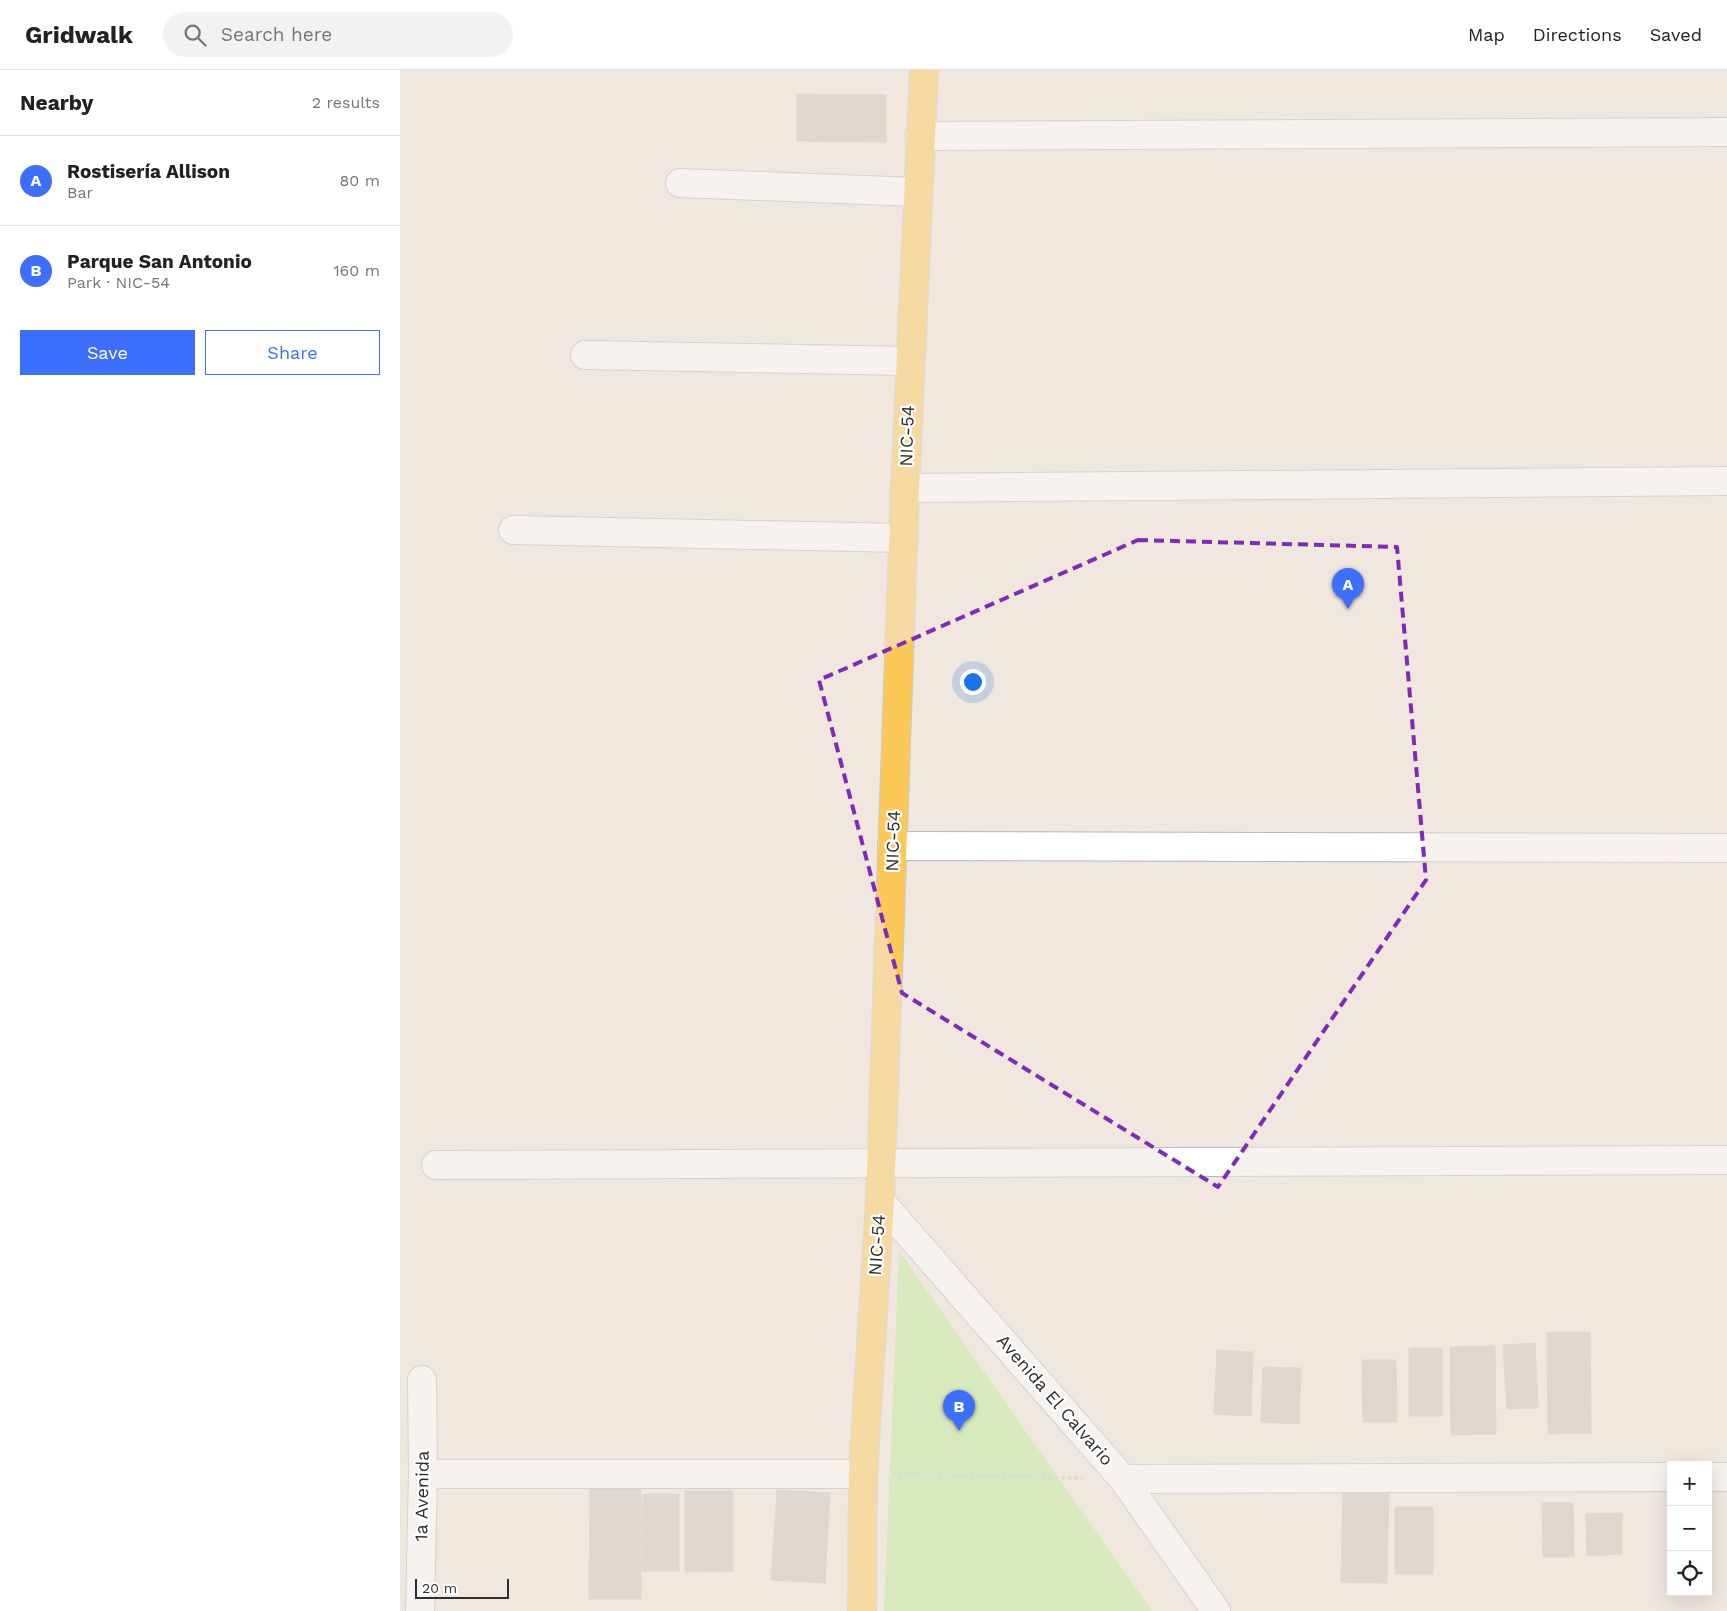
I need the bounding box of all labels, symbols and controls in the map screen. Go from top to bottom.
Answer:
search box [163,12,513,57]
text: Gridwalk [25,21,133,49]
icon: search [181,21,209,49]
text: Search here [221,23,332,46]
text: Map [1468,24,1505,45]
text: Directions [1533,24,1622,45]
text: Saved [1650,24,1702,45]
text: Nearby [20,90,93,115]
text: 2 results [312,93,380,112]
text: Rostisería Allison [67,160,230,183]
text: A [31,171,41,190]
text: 80 m [339,171,380,190]
text: Bar [67,183,93,202]
text: Parque San Antonio [67,250,252,273]
text: B [31,261,41,280]
text: 160 m [333,261,380,280]
text: Park · NIC-54 [67,273,170,292]
button: Save [20,330,195,375]
button: Share [205,330,380,375]
street label: NIC-54 [895,405,918,467]
pin: A [1332,568,1364,609]
your location [960,669,986,695]
street label: NIC-54 [881,810,904,872]
street label: NIC-54 [864,1214,889,1276]
street label: Avenida El Calvario [993,1330,1118,1469]
pin: B [943,1390,975,1431]
street label: 1a Avenida [410,1450,433,1541]
map controls [1667,1461,1712,1596]
button: + [1667,1461,1712,1506]
button: − [1667,1506,1712,1551]
button: locate [1667,1551,1712,1596]
scale bar [415,1576,509,1599]
text: 20 m [422,1580,457,1596]

